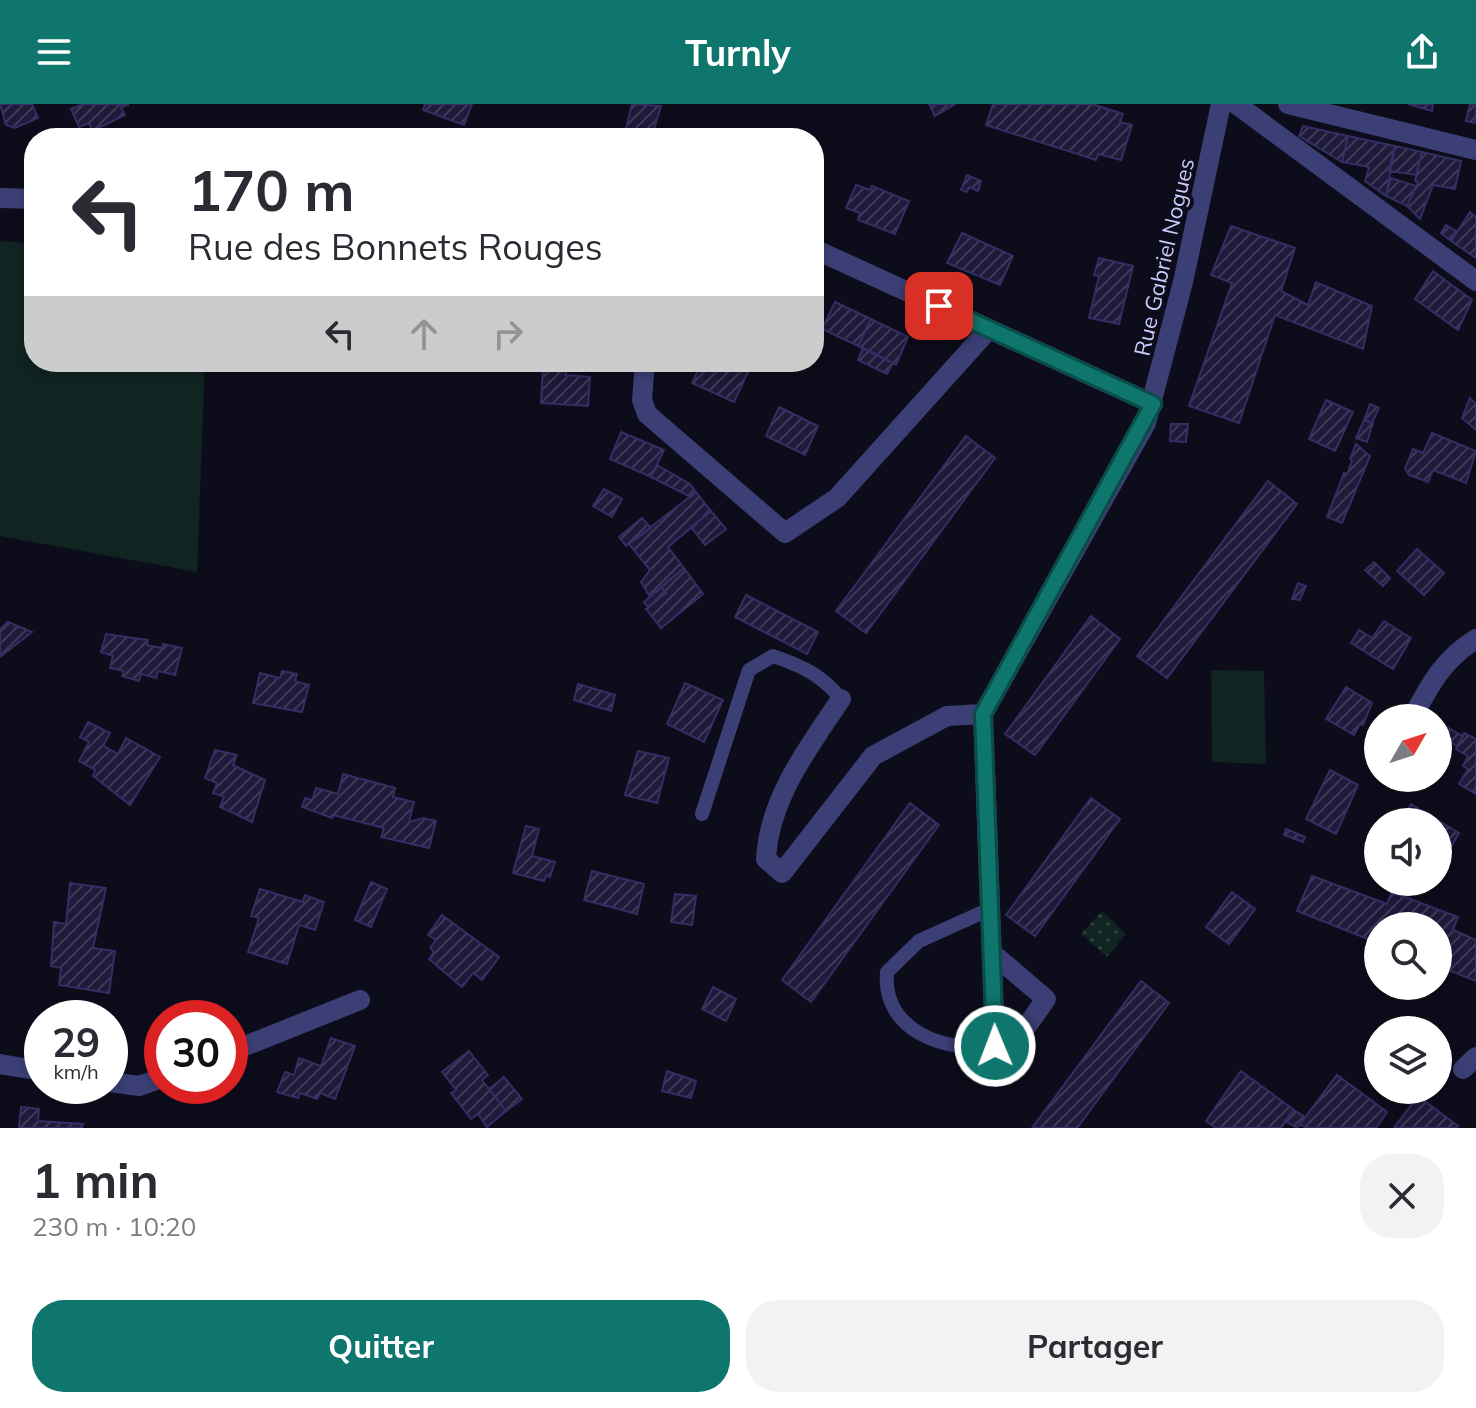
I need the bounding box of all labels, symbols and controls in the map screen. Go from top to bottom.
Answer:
icon: menu [32,30,76,74]
text: Turnly [685,30,791,75]
icon: share [1400,30,1444,74]
text: 170 m [188,155,355,225]
street label: Rue Gabriel Nogues [1128,155,1200,359]
icon: left [56,160,160,264]
text: Rue des Bonnets Rouges [188,224,603,269]
pin [905,272,973,340]
icon: arrive [917,284,961,328]
icon: left [318,312,362,356]
icon: ahead [402,312,446,356]
icon: right [486,312,530,356]
north arrow [1364,704,1452,792]
map controls [1364,704,1452,1104]
button: sound [1364,808,1452,896]
button: search [1364,912,1452,1000]
speed limit sign: 30 [144,1000,248,1104]
position arrow [953,1004,1037,1088]
button: layers [1364,1016,1452,1104]
text: 29 [52,1017,100,1067]
text: km/h [53,1059,99,1084]
text: 1 min [32,1150,159,1210]
button: close [1360,1154,1444,1238]
text: 230 m · 10:20 [32,1210,196,1243]
button: Quitter [32,1300,730,1392]
button: Partager [746,1300,1444,1392]

